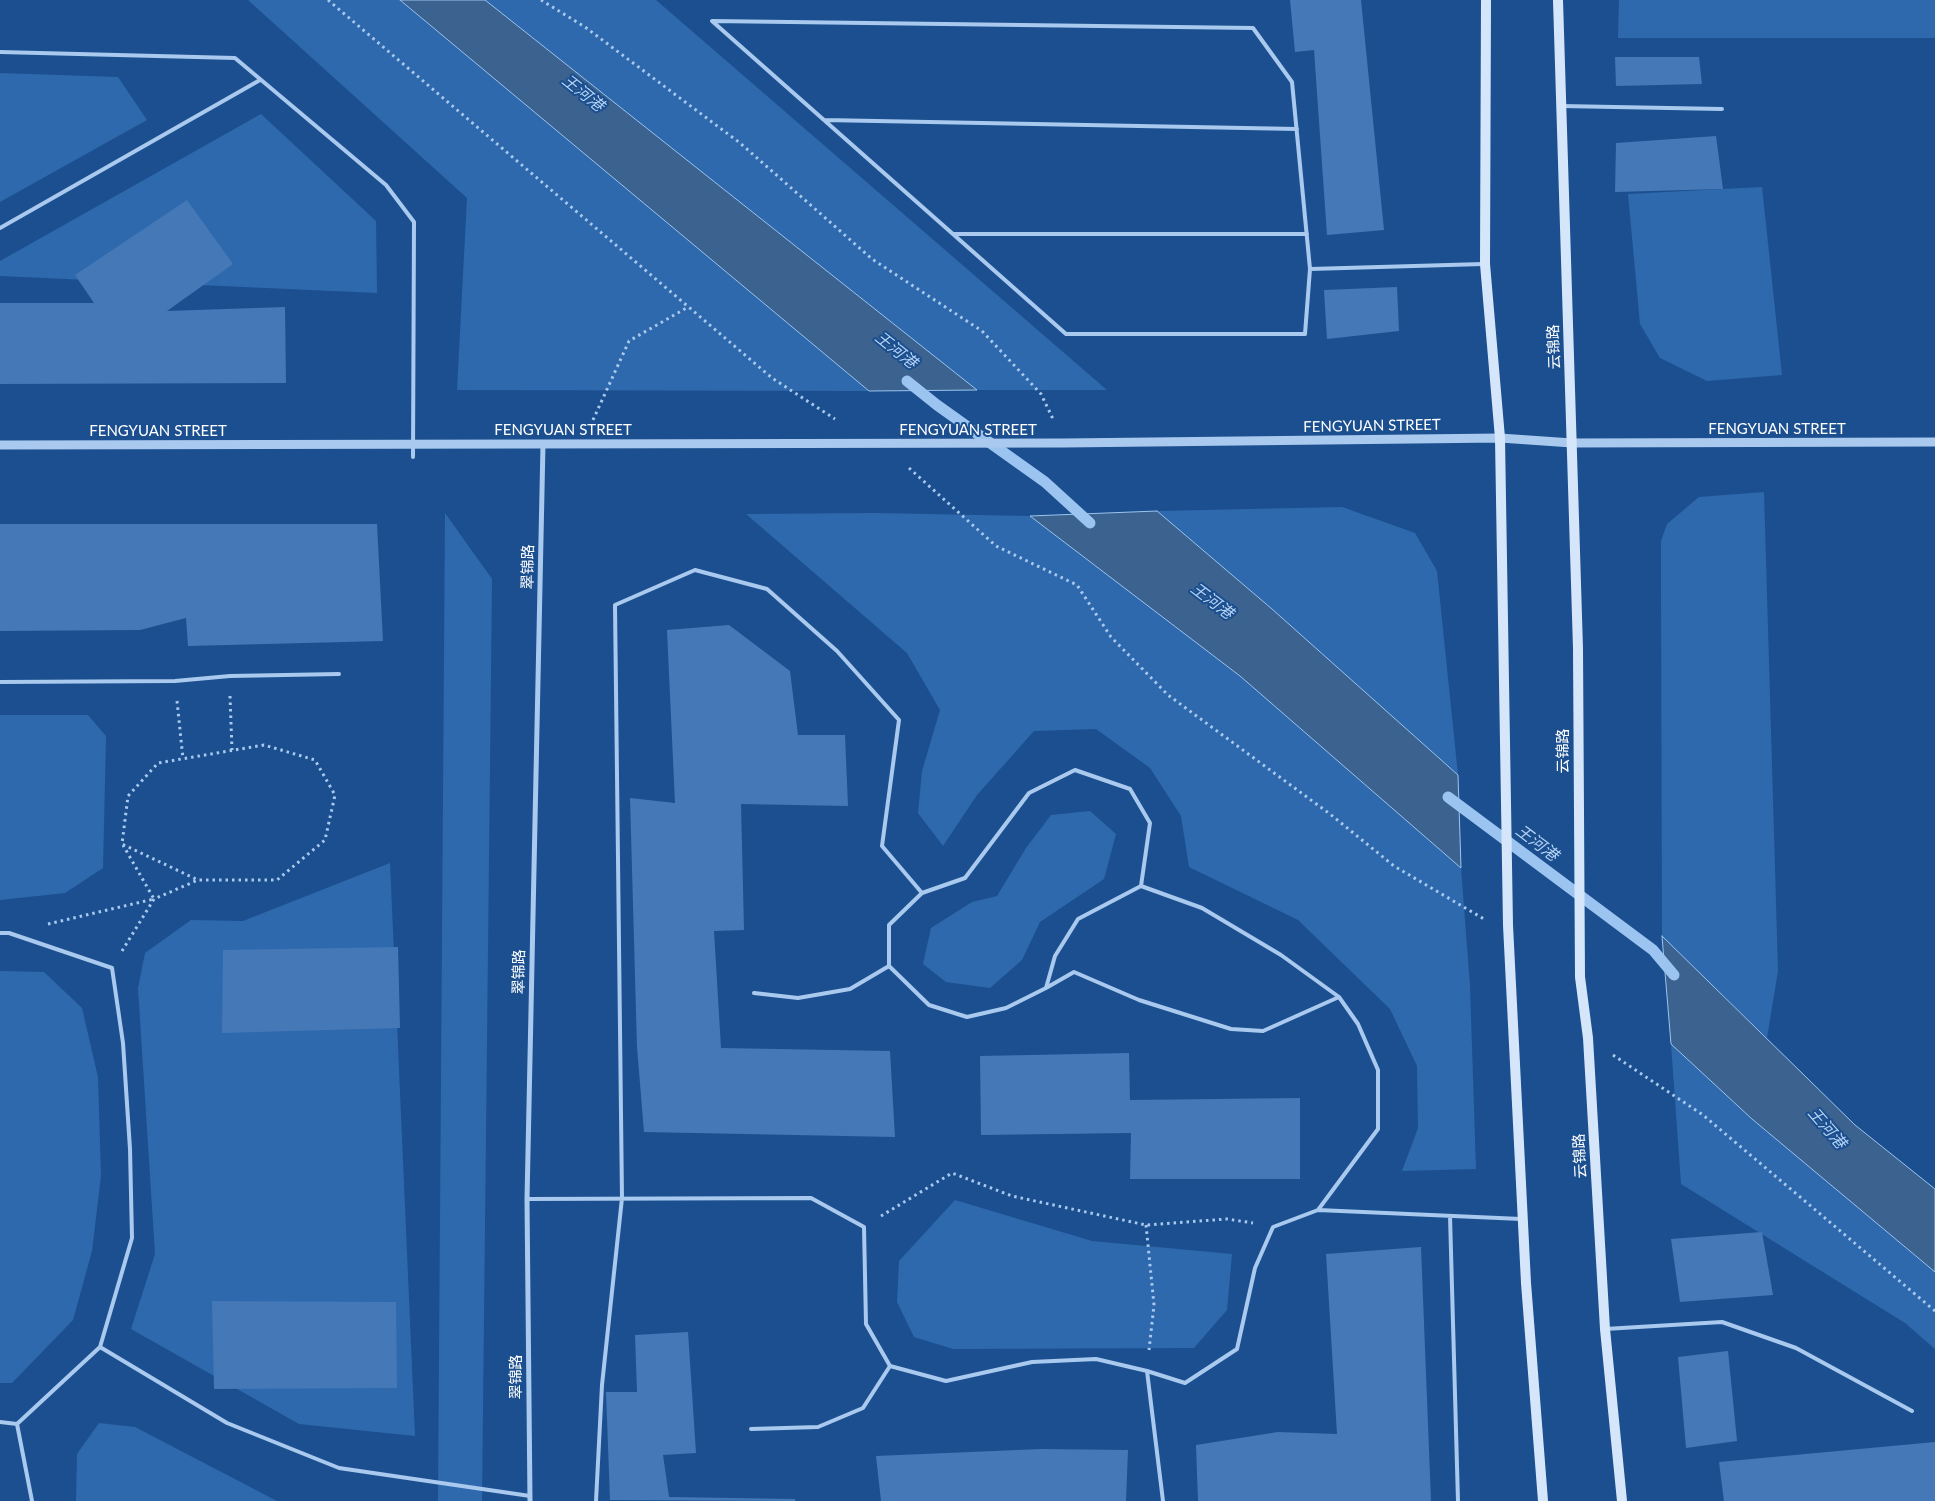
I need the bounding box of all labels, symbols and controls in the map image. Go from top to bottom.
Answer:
water label: 王河港 [558,70,608,116]
street label: 云锦路 [1544,324,1564,370]
water label: 王河港 [871,327,921,373]
street label: FENGYUAN STREET [1303,416,1441,436]
street label: FENGYUAN STREET [1708,420,1846,438]
street label: FENGYUAN STREET [494,421,632,439]
street label: FENGYUAN STREET [899,421,1037,439]
street label: FENGYUAN STREET [89,422,227,440]
street label: 翠锦路 [519,544,537,590]
water label: 王河港 [1187,579,1237,623]
street label: 云锦路 [1554,729,1572,773]
water label: 王河港 [1512,821,1562,865]
street label: 翠锦路 [510,949,528,995]
water label: 王河港 [1804,1104,1850,1152]
street label: 云锦路 [1570,1133,1590,1179]
street label: 翠锦路 [507,1355,525,1399]

